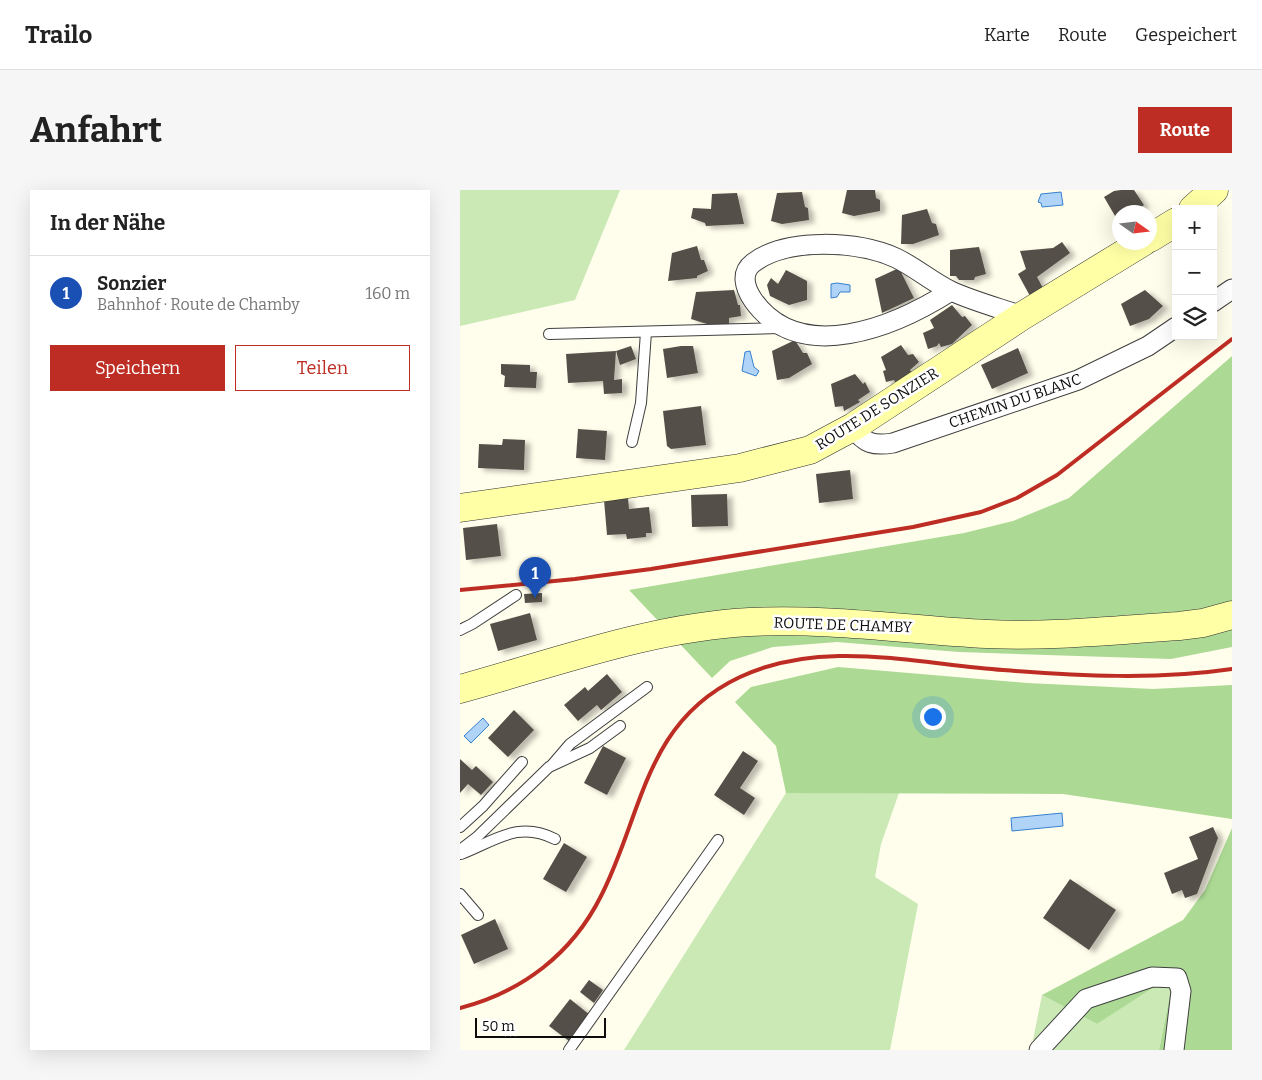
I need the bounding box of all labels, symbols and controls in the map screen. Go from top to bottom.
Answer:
text: Trailo [25,21,92,49]
text: Karte [984,24,1030,46]
text: Route [1058,24,1107,46]
text: Gespeichert [1135,24,1237,46]
button: Route [1138,107,1232,153]
text: Anfahrt [30,109,162,151]
north arrow [1112,205,1157,250]
map controls [1172,205,1217,340]
button: + [1172,205,1217,250]
text: In der Nähe [50,210,165,236]
button: − [1172,250,1217,295]
text: Sonzier [97,272,166,295]
text: 1 [63,284,69,303]
text: 160 m [365,284,410,303]
text: Bahnhof · Route de Chamby [97,295,300,314]
button: layers [1172,295,1217,340]
button: Speichern [50,345,225,391]
button: Teilen [235,345,410,391]
street label: ROUTE DE SONZIER [812,364,942,454]
street label: CHEMIN DU BLANC [947,370,1083,432]
pin: 1 [519,557,551,598]
street label: ROUTE DE CHAMBY [773,614,913,636]
your location [920,704,946,730]
scale bar [475,1015,606,1038]
text: 50 m [482,1018,515,1035]

